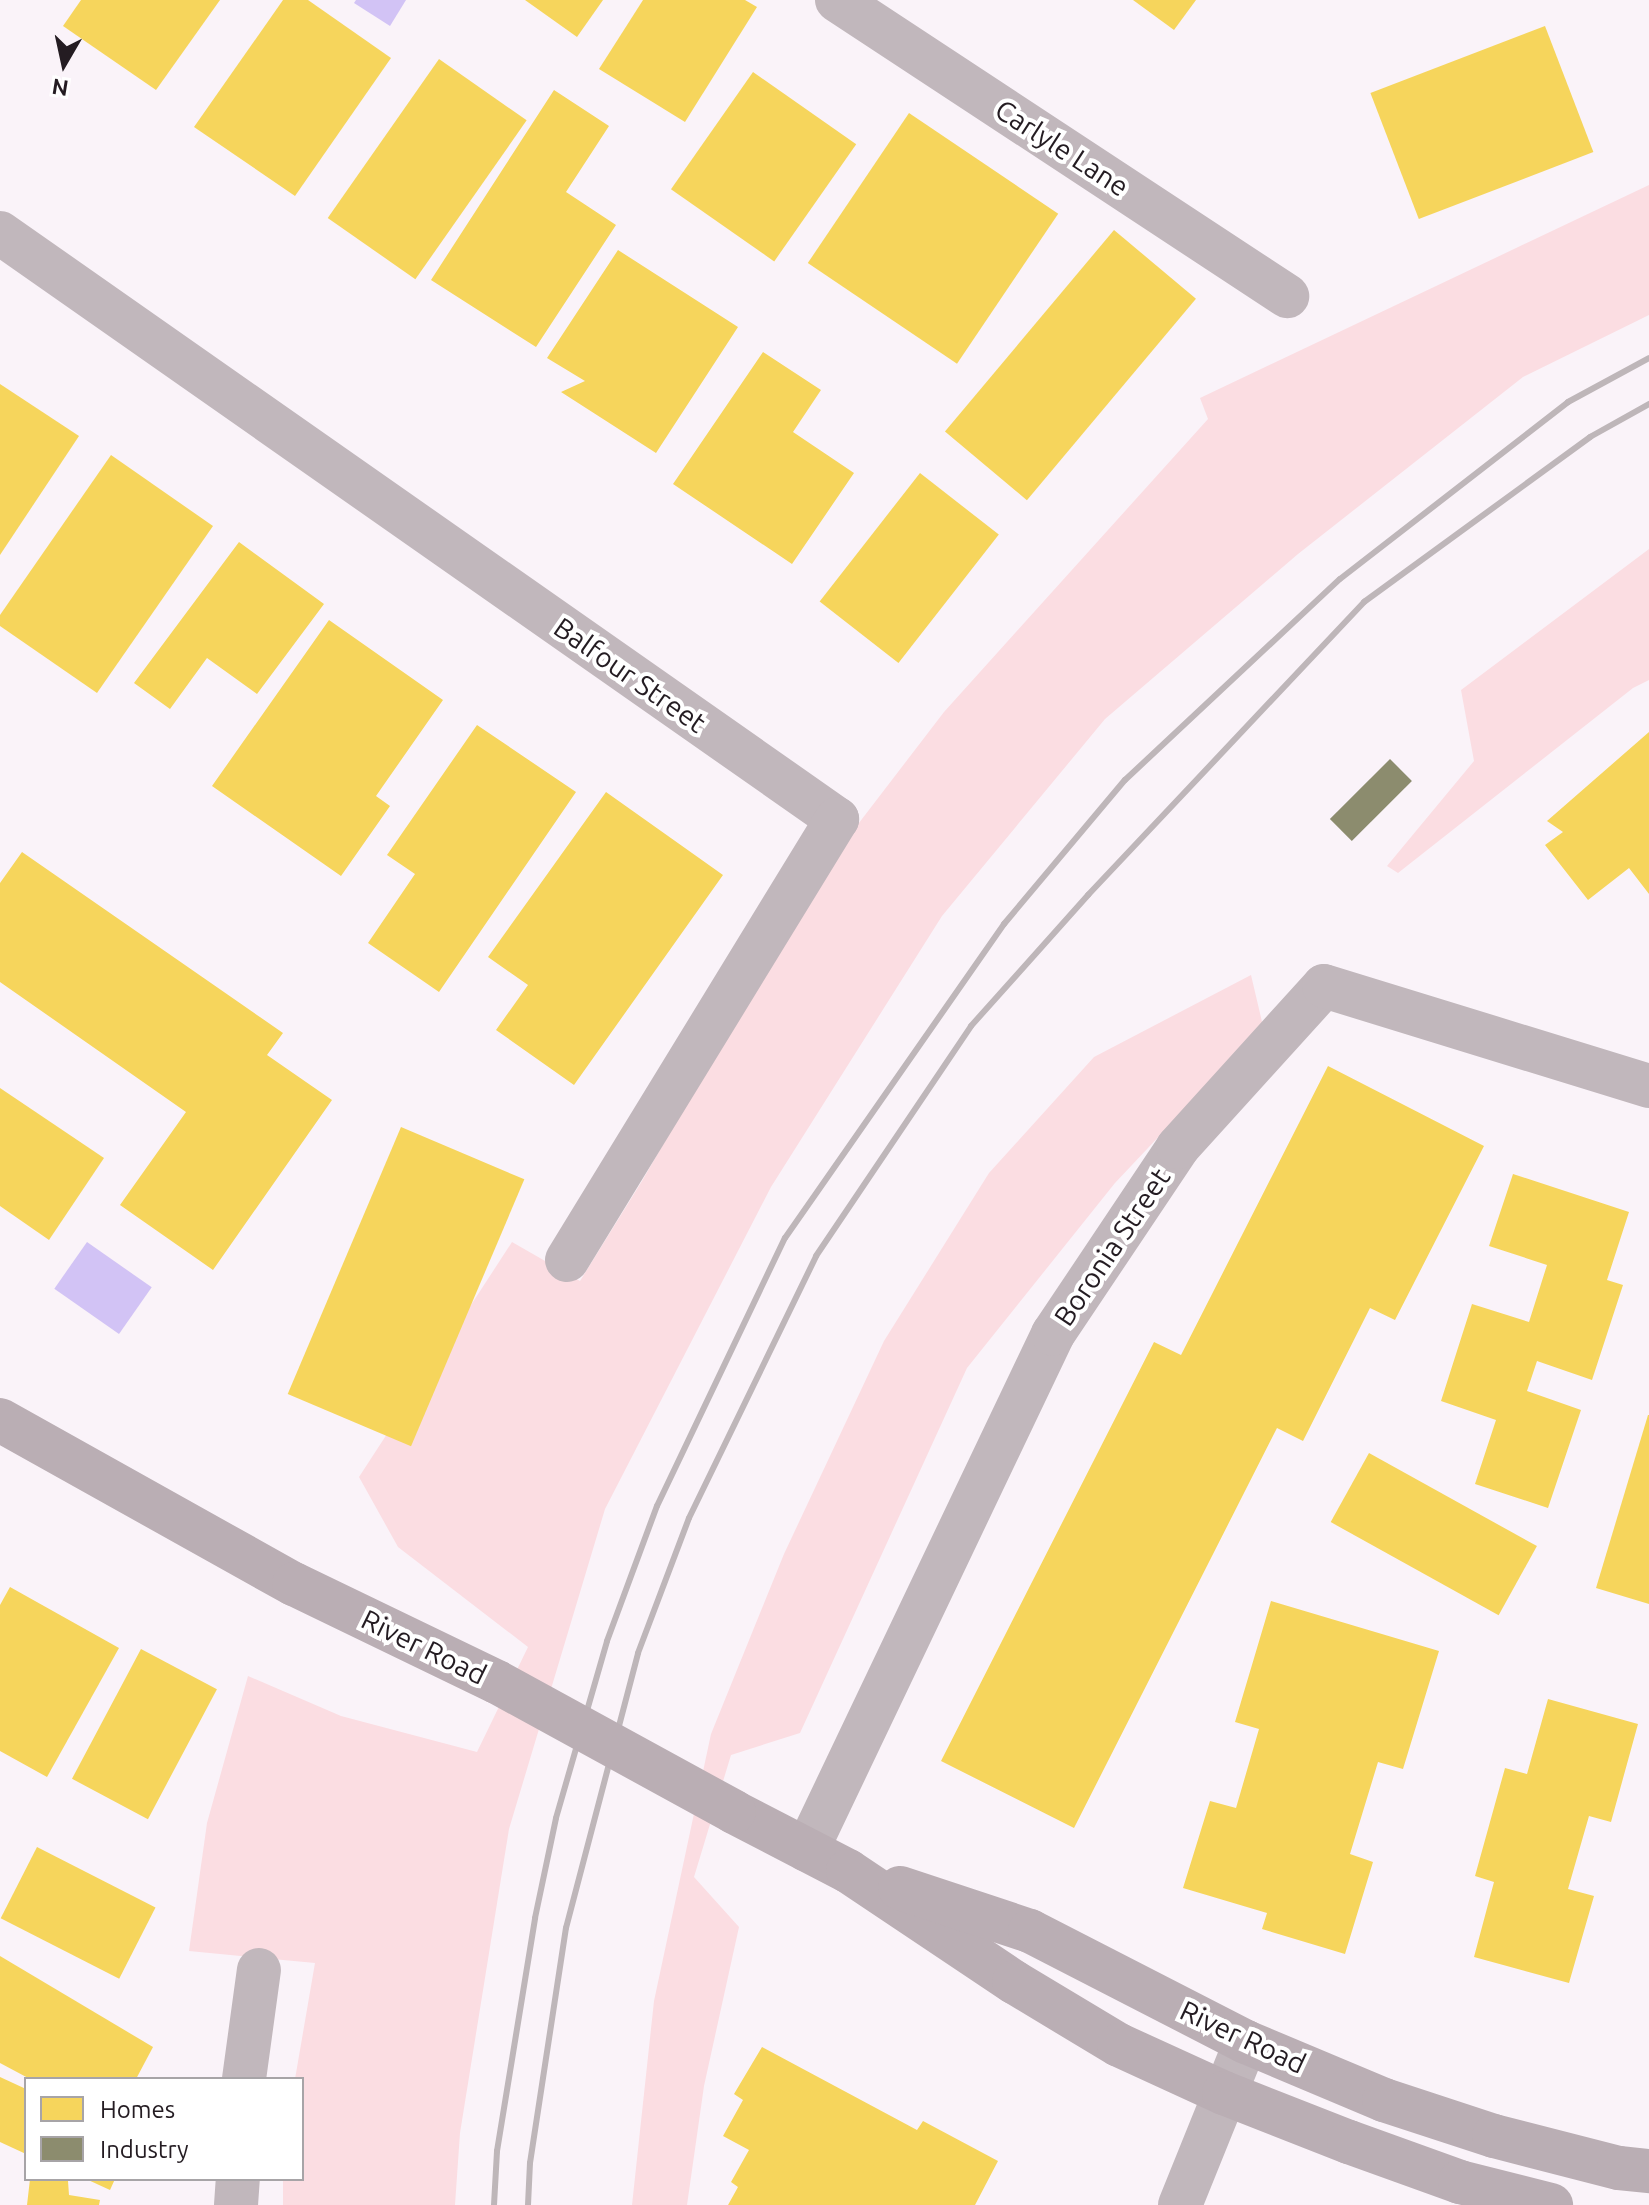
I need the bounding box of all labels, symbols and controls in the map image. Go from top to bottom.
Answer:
north arrow [24,24,104,104]
text: N [50,75,70,102]
street label: Carlyle Lane [989,92,1135,204]
street label: Balfour Street [548,610,712,740]
street label: Boronia Street [1047,1162,1177,1332]
street label: River Road [356,1602,492,1692]
street label: River Road [1175,1993,1311,2081]
legend [24,2077,304,2181]
text: Homes [100,2096,175,2123]
text: Industry [100,2136,189,2163]

